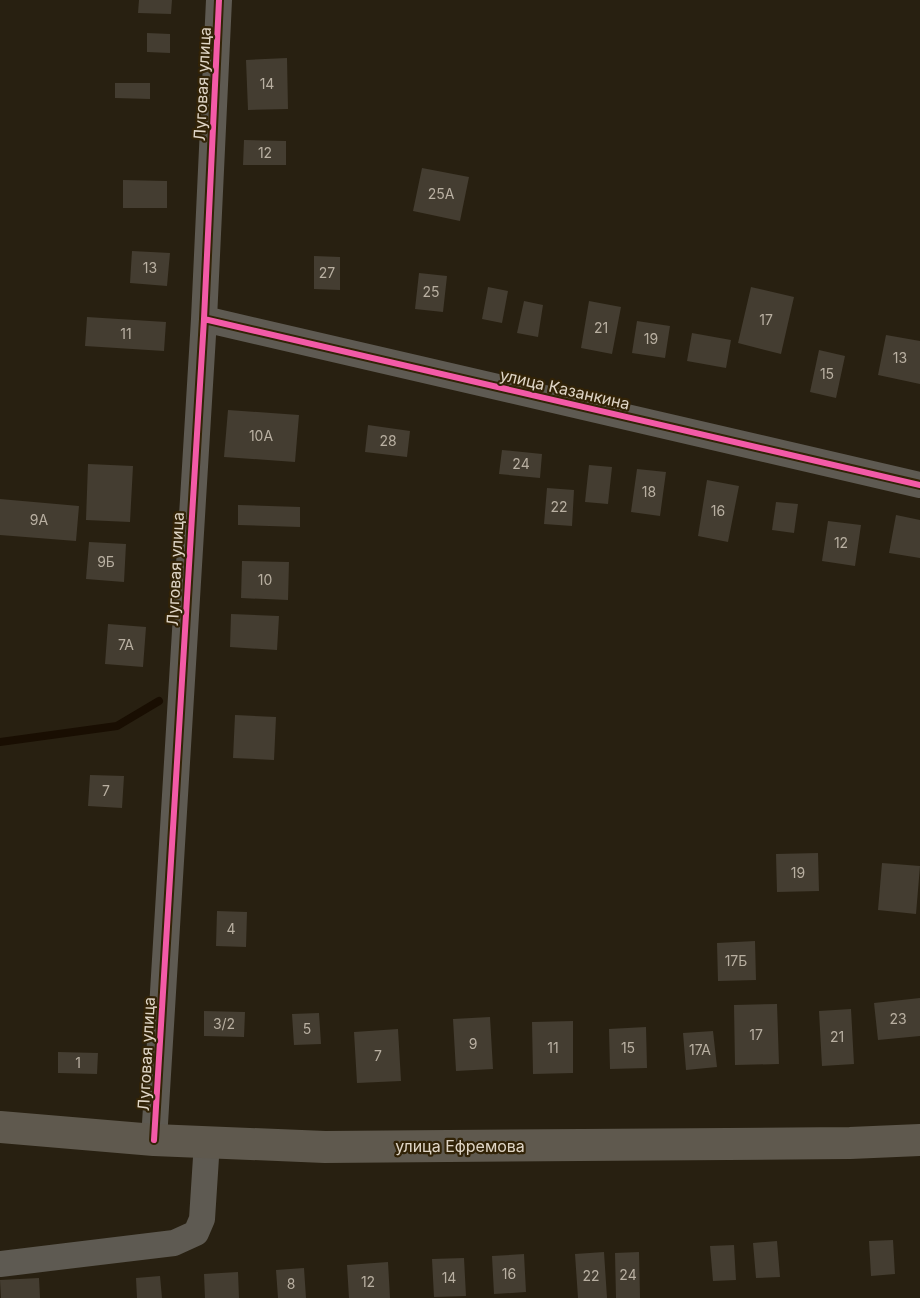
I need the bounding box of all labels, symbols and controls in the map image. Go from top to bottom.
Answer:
street label: Луговая улица [189,26,215,142]
house number: 14 [260,75,274,92]
house number: 12 [258,144,272,161]
house number: 25А [428,185,455,202]
house number: 13 [143,259,157,276]
house number: 27 [319,264,335,281]
house number: 25 [422,283,440,300]
house number: 17 [759,311,773,328]
house number: 21 [594,319,608,336]
house number: 11 [120,325,132,342]
house number: 19 [644,330,658,347]
house number: 13 [893,349,907,366]
street label: улица Казанкина [498,364,632,414]
house number: 15 [820,365,834,382]
house number: 10А [249,427,273,444]
house number: 28 [379,432,397,449]
house number: 24 [512,455,530,472]
house number: 18 [642,483,656,500]
house number: 22 [550,498,568,515]
house number: 16 [711,502,725,519]
house number: 9А [30,511,49,528]
street label: Луговая улица [162,511,188,627]
house number: 12 [834,534,848,551]
house number: 9Б [97,553,115,570]
house number: 10 [258,571,272,588]
house number: 7А [118,636,134,653]
house number: 7 [102,782,110,799]
house number: 19 [791,864,805,881]
house number: 4 [226,920,236,937]
house number: 17Б [725,952,747,969]
street label: Луговая улица [133,996,159,1112]
house number: 23 [889,1010,907,1027]
house number: 3/2 [213,1015,235,1032]
house number: 5 [303,1020,311,1037]
house number: 17 [749,1026,763,1043]
house number: 21 [830,1028,844,1045]
house number: 9 [469,1035,477,1052]
house number: 11 [547,1039,559,1056]
house number: 15 [621,1039,635,1056]
house number: 17А [689,1041,711,1058]
house number: 7 [374,1047,382,1064]
house number: 1 [75,1054,81,1071]
street label: улица Ефремова [395,1136,525,1156]
house number: 16 [502,1265,516,1282]
house number: 24 [619,1266,637,1283]
house number: 22 [582,1267,600,1284]
house number: 14 [442,1269,456,1286]
house number: 12 [361,1273,375,1290]
house number: 8 [287,1275,295,1292]

